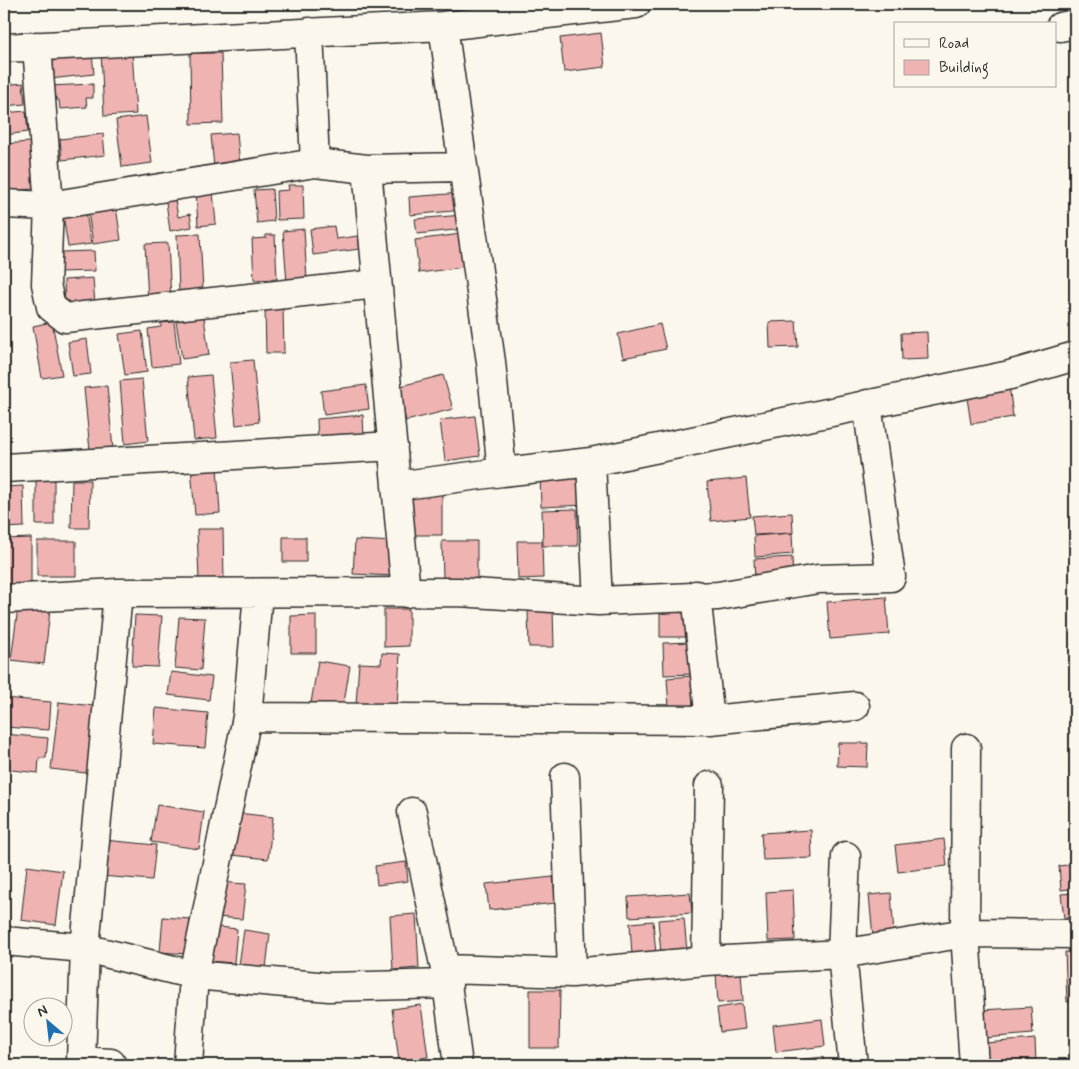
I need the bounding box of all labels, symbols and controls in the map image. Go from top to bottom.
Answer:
legend [894,22,1056,88]
text: Road [939,34,969,54]
text: Building [939,58,989,79]
north arrow [22,996,72,1046]
text: N [34,1001,51,1022]

